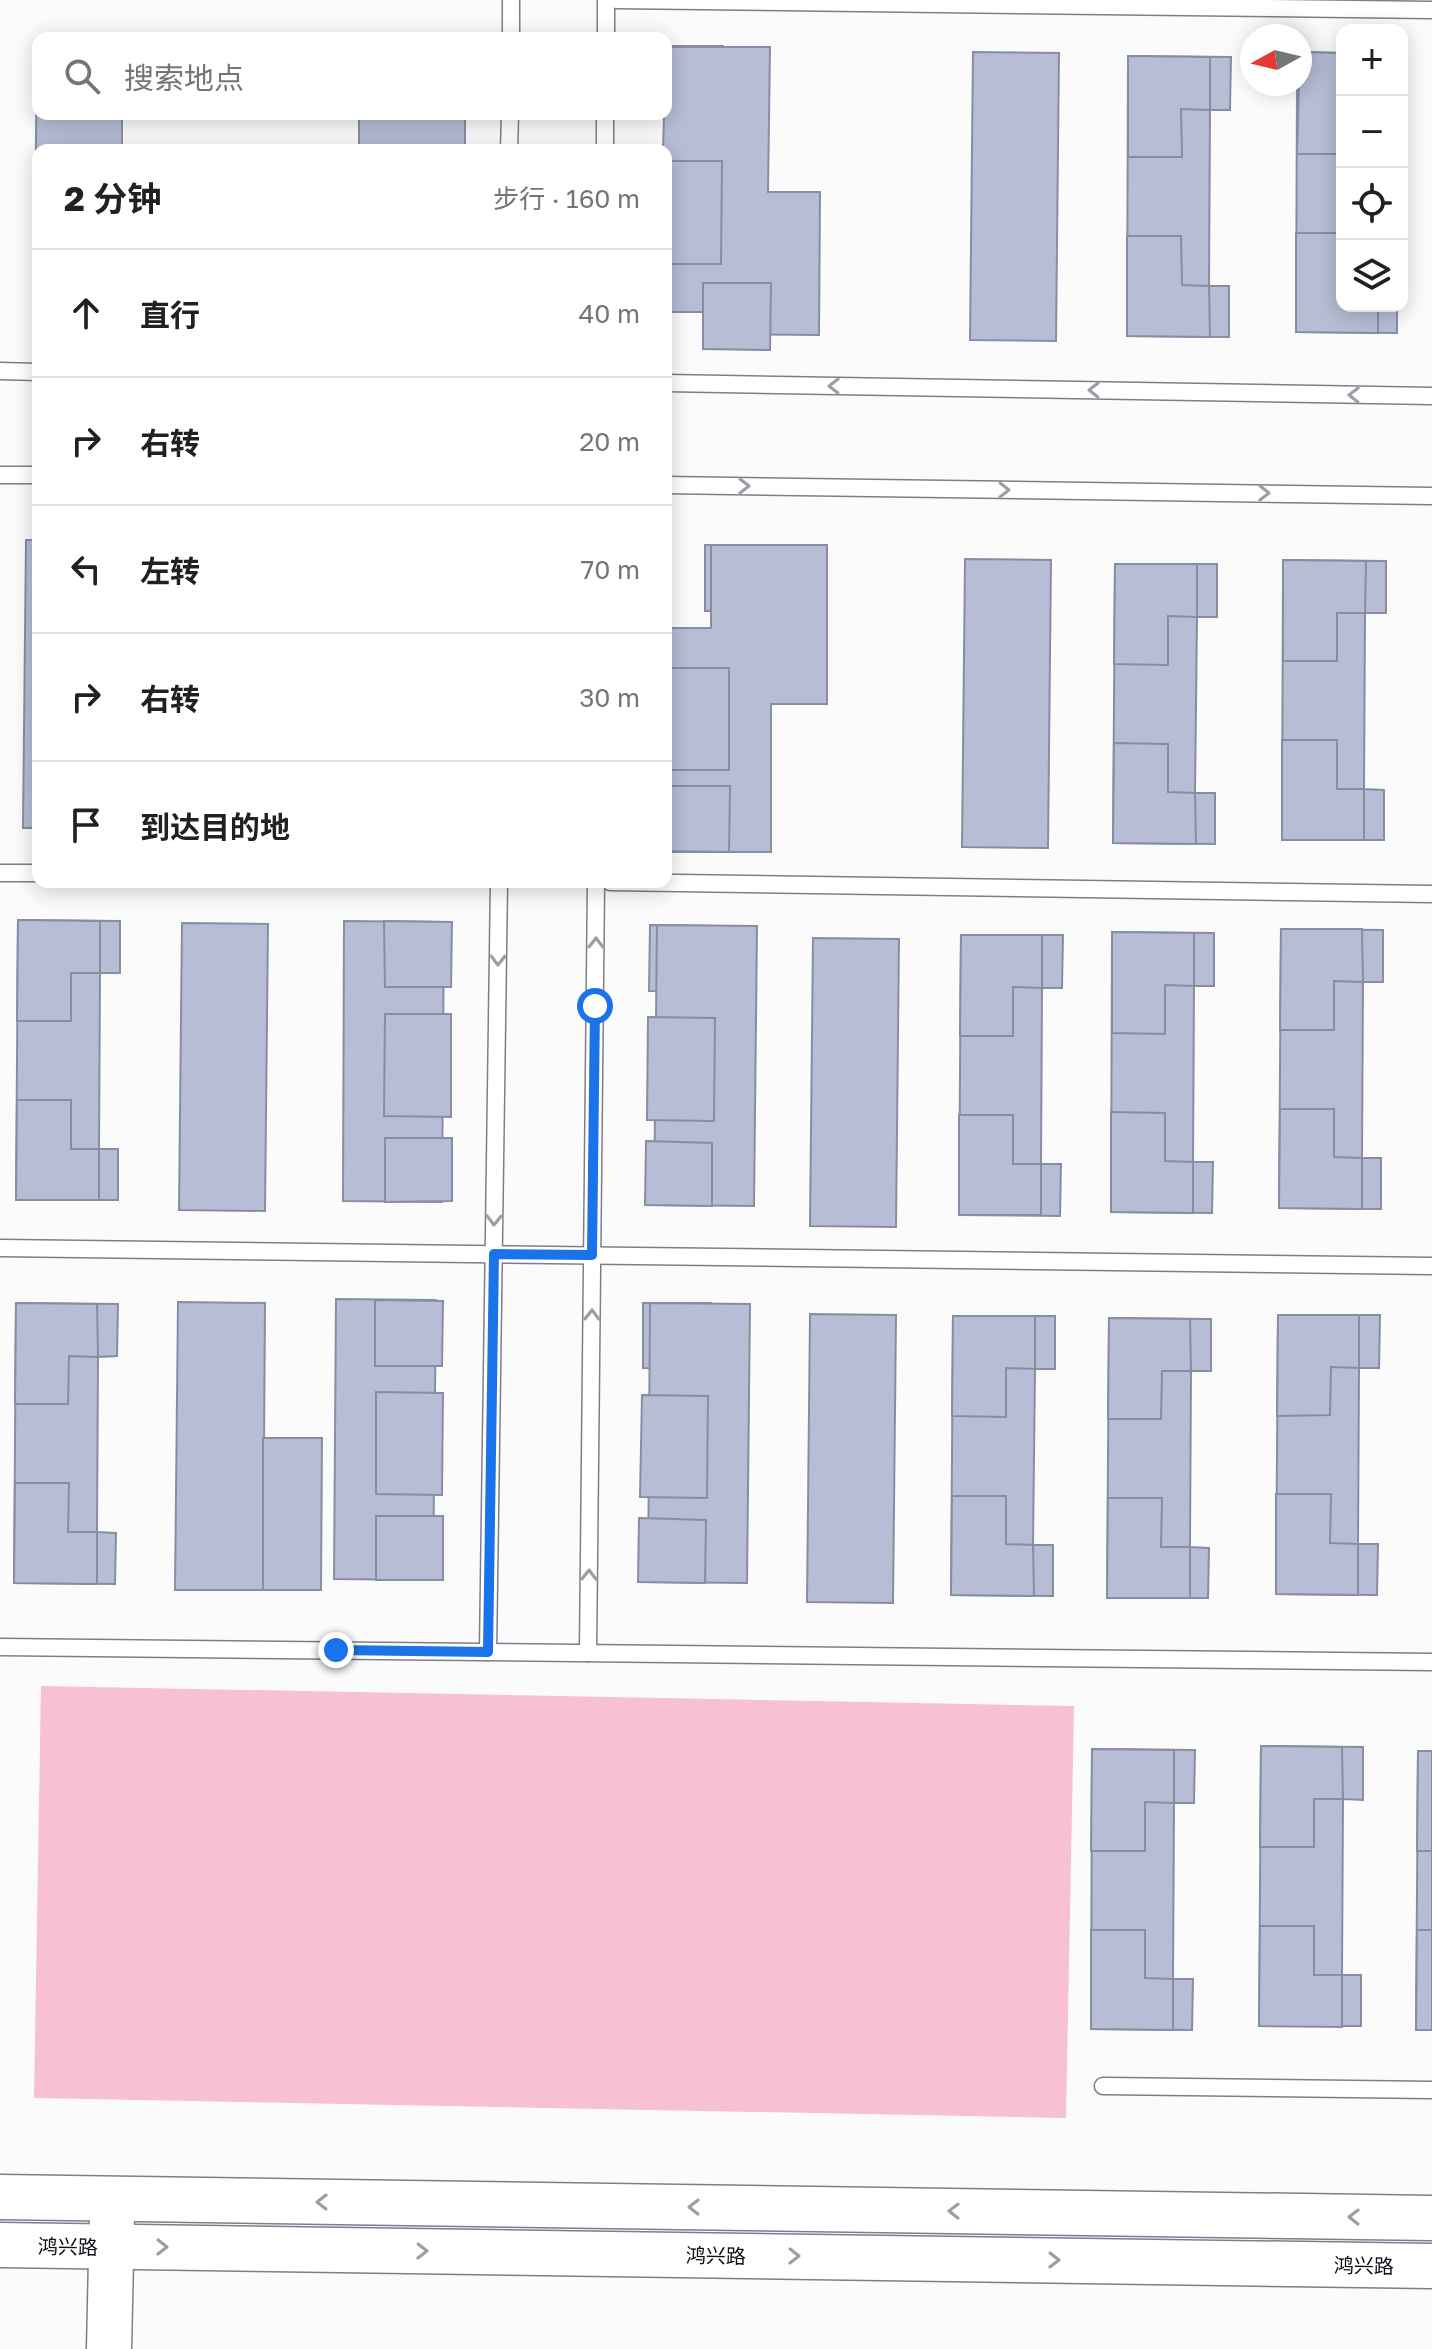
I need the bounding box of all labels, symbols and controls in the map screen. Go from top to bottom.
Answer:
north arrow [1240,24,1312,96]
map controls [1336,24,1408,312]
button: + [1336,24,1408,96]
search box [32,32,672,120]
icon: search [60,54,104,98]
text: 搜索地点 [124,60,244,96]
button: − [1336,96,1408,168]
button: locate [1336,168,1408,240]
text: 2 分钟 [64,178,161,218]
text: 步行 · 160 m [493,183,640,214]
button: layers [1336,240,1408,312]
icon: ahead [64,291,108,335]
text: 直行 [140,297,200,333]
text: 40 m [579,298,640,329]
one-way arrow [827,377,840,395]
one-way arrow [1087,381,1100,399]
one-way arrow [1347,386,1360,403]
icon: right [64,419,108,463]
text: 右转 [140,425,200,461]
text: 20 m [579,426,640,457]
one-way arrow [738,477,751,495]
one-way arrow [998,481,1011,498]
one-way arrow [1258,485,1271,502]
icon: left [64,547,108,591]
text: 左转 [140,553,200,589]
text: 70 m [581,554,640,585]
icon: right [64,675,108,719]
text: 右转 [140,681,200,717]
text: 30 m [579,682,640,713]
icon: arrive [64,803,108,847]
text: 到达目的地 [140,809,290,845]
one-way arrow [587,936,604,949]
one-way arrow [489,954,507,967]
route start [577,988,613,1024]
one-way arrow [486,1214,503,1227]
one-way arrow [583,1308,600,1321]
one-way arrow [580,1568,598,1581]
route end [318,1632,354,1668]
one-way arrow [315,2193,328,2210]
one-way arrow [687,2198,700,2216]
one-way arrow [947,2202,960,2220]
one-way arrow [1347,2208,1360,2226]
street label: 鸿兴路 [38,2233,98,2259]
one-way arrow [156,2238,169,2256]
one-way arrow [416,2242,429,2260]
street label: 鸿兴路 [686,2242,746,2268]
one-way arrow [788,2248,801,2265]
one-way arrow [1048,2252,1061,2269]
street label: 鸿兴路 [1334,2252,1394,2278]

